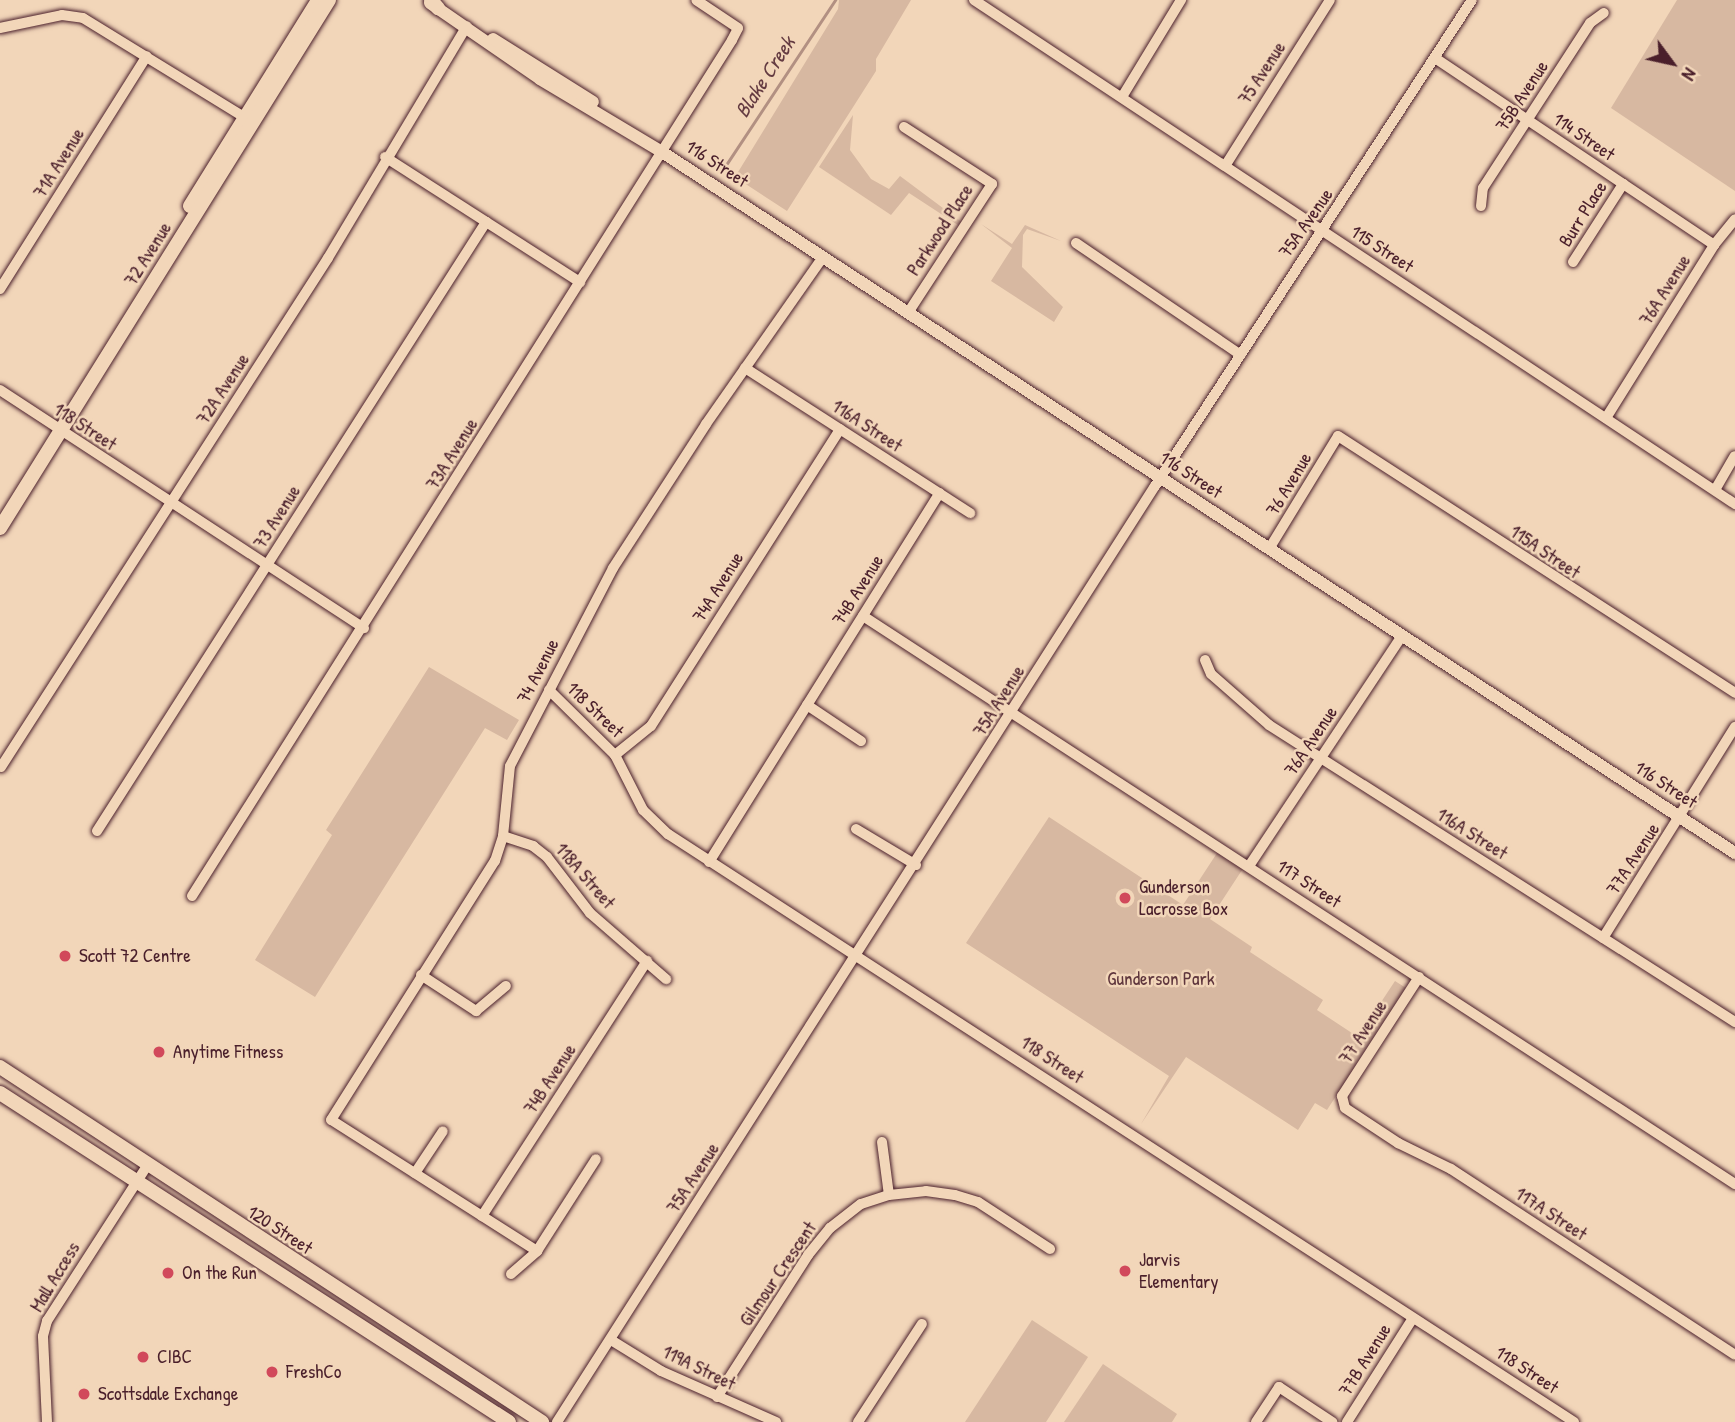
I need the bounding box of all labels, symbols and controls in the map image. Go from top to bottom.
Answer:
north arrow [1637,28,1707,98]
water label: Blake Creek [730,32,800,122]
street label: 75 Avenue [1233,37,1291,109]
street label: 75B Avenue [1491,56,1553,136]
text: N [1676,63,1703,86]
street label: 114 Street [1549,108,1619,166]
street label: 71A Avenue [29,124,89,202]
street label: 116 Street [681,135,753,193]
street label: Burr Place [1554,177,1612,251]
street label: Parkwood Place [902,180,978,280]
street label: 75A Avenue [1274,184,1338,262]
street label: 72 Avenue [120,218,176,290]
street label: 115 Street [1346,220,1418,278]
street label: 76A Avenue [1634,251,1696,329]
street label: 72A Avenue [192,349,254,429]
street label: 116A Street [828,395,906,457]
street label: 118 Street [49,398,121,456]
street label: 73A Avenue [421,414,483,494]
street label: 116 Street [1155,446,1227,504]
street label: 76 Avenue [1261,448,1317,520]
street label: 73 Avenue [249,481,305,553]
street label: 115A Street [1506,520,1584,584]
street label: 74A Avenue [688,548,748,626]
street label: 74B Avenue [827,551,889,629]
street label: 74 Avenue [512,635,564,707]
street label: 75A Avenue [968,661,1030,741]
street label: 118 Street [562,677,628,743]
street label: 76A Avenue [1280,702,1342,780]
street label: 116 Street [1630,756,1702,814]
street label: 116A Street [1432,803,1512,865]
street label: 77A Avenue [1601,819,1665,899]
street label: 118A Street [550,838,620,914]
street label: 117 Street [1273,855,1345,913]
place label: Gunderson Lacrosse Box [1139,876,1228,920]
marker: Gunderson Lacrosse Box [1117,890,1133,906]
place label: Scott 72 Centre [79,945,191,967]
marker: Scott 72 Centre [57,948,73,964]
park label: Gunderson Park [1107,968,1215,990]
street label: 77 Avenue [1334,996,1392,1068]
street label: 118 Street [1016,1031,1088,1089]
street label: 74B Avenue [519,1040,581,1118]
place label: Anytime Fitness [173,1041,283,1063]
marker: Anytime Fitness [151,1044,167,1060]
street label: 75A Avenue [662,1139,724,1217]
street label: 117A Street [1511,1182,1591,1246]
street label: 120 Street [243,1201,317,1259]
street label: Gilmour Crescent [735,1217,821,1331]
street label: Mall Access [25,1238,85,1316]
place label: Jarvis Elementary [1139,1249,1218,1293]
place label: On the Run [182,1262,257,1284]
marker: Jarvis Elementary [1117,1263,1133,1279]
marker: On the Run [160,1265,176,1281]
street label: 77B Avenue [1334,1320,1396,1400]
street label: 119A Street [659,1341,739,1395]
street label: 118 Street [1491,1341,1563,1399]
place label: CIBC [157,1346,192,1368]
marker: CIBC [135,1349,151,1365]
place label: FreshCo [286,1361,341,1383]
marker: FreshCo [264,1364,280,1380]
place label: Scottsdale Exchange [98,1383,238,1405]
marker: Scottsdale Exchange [76,1386,92,1402]

